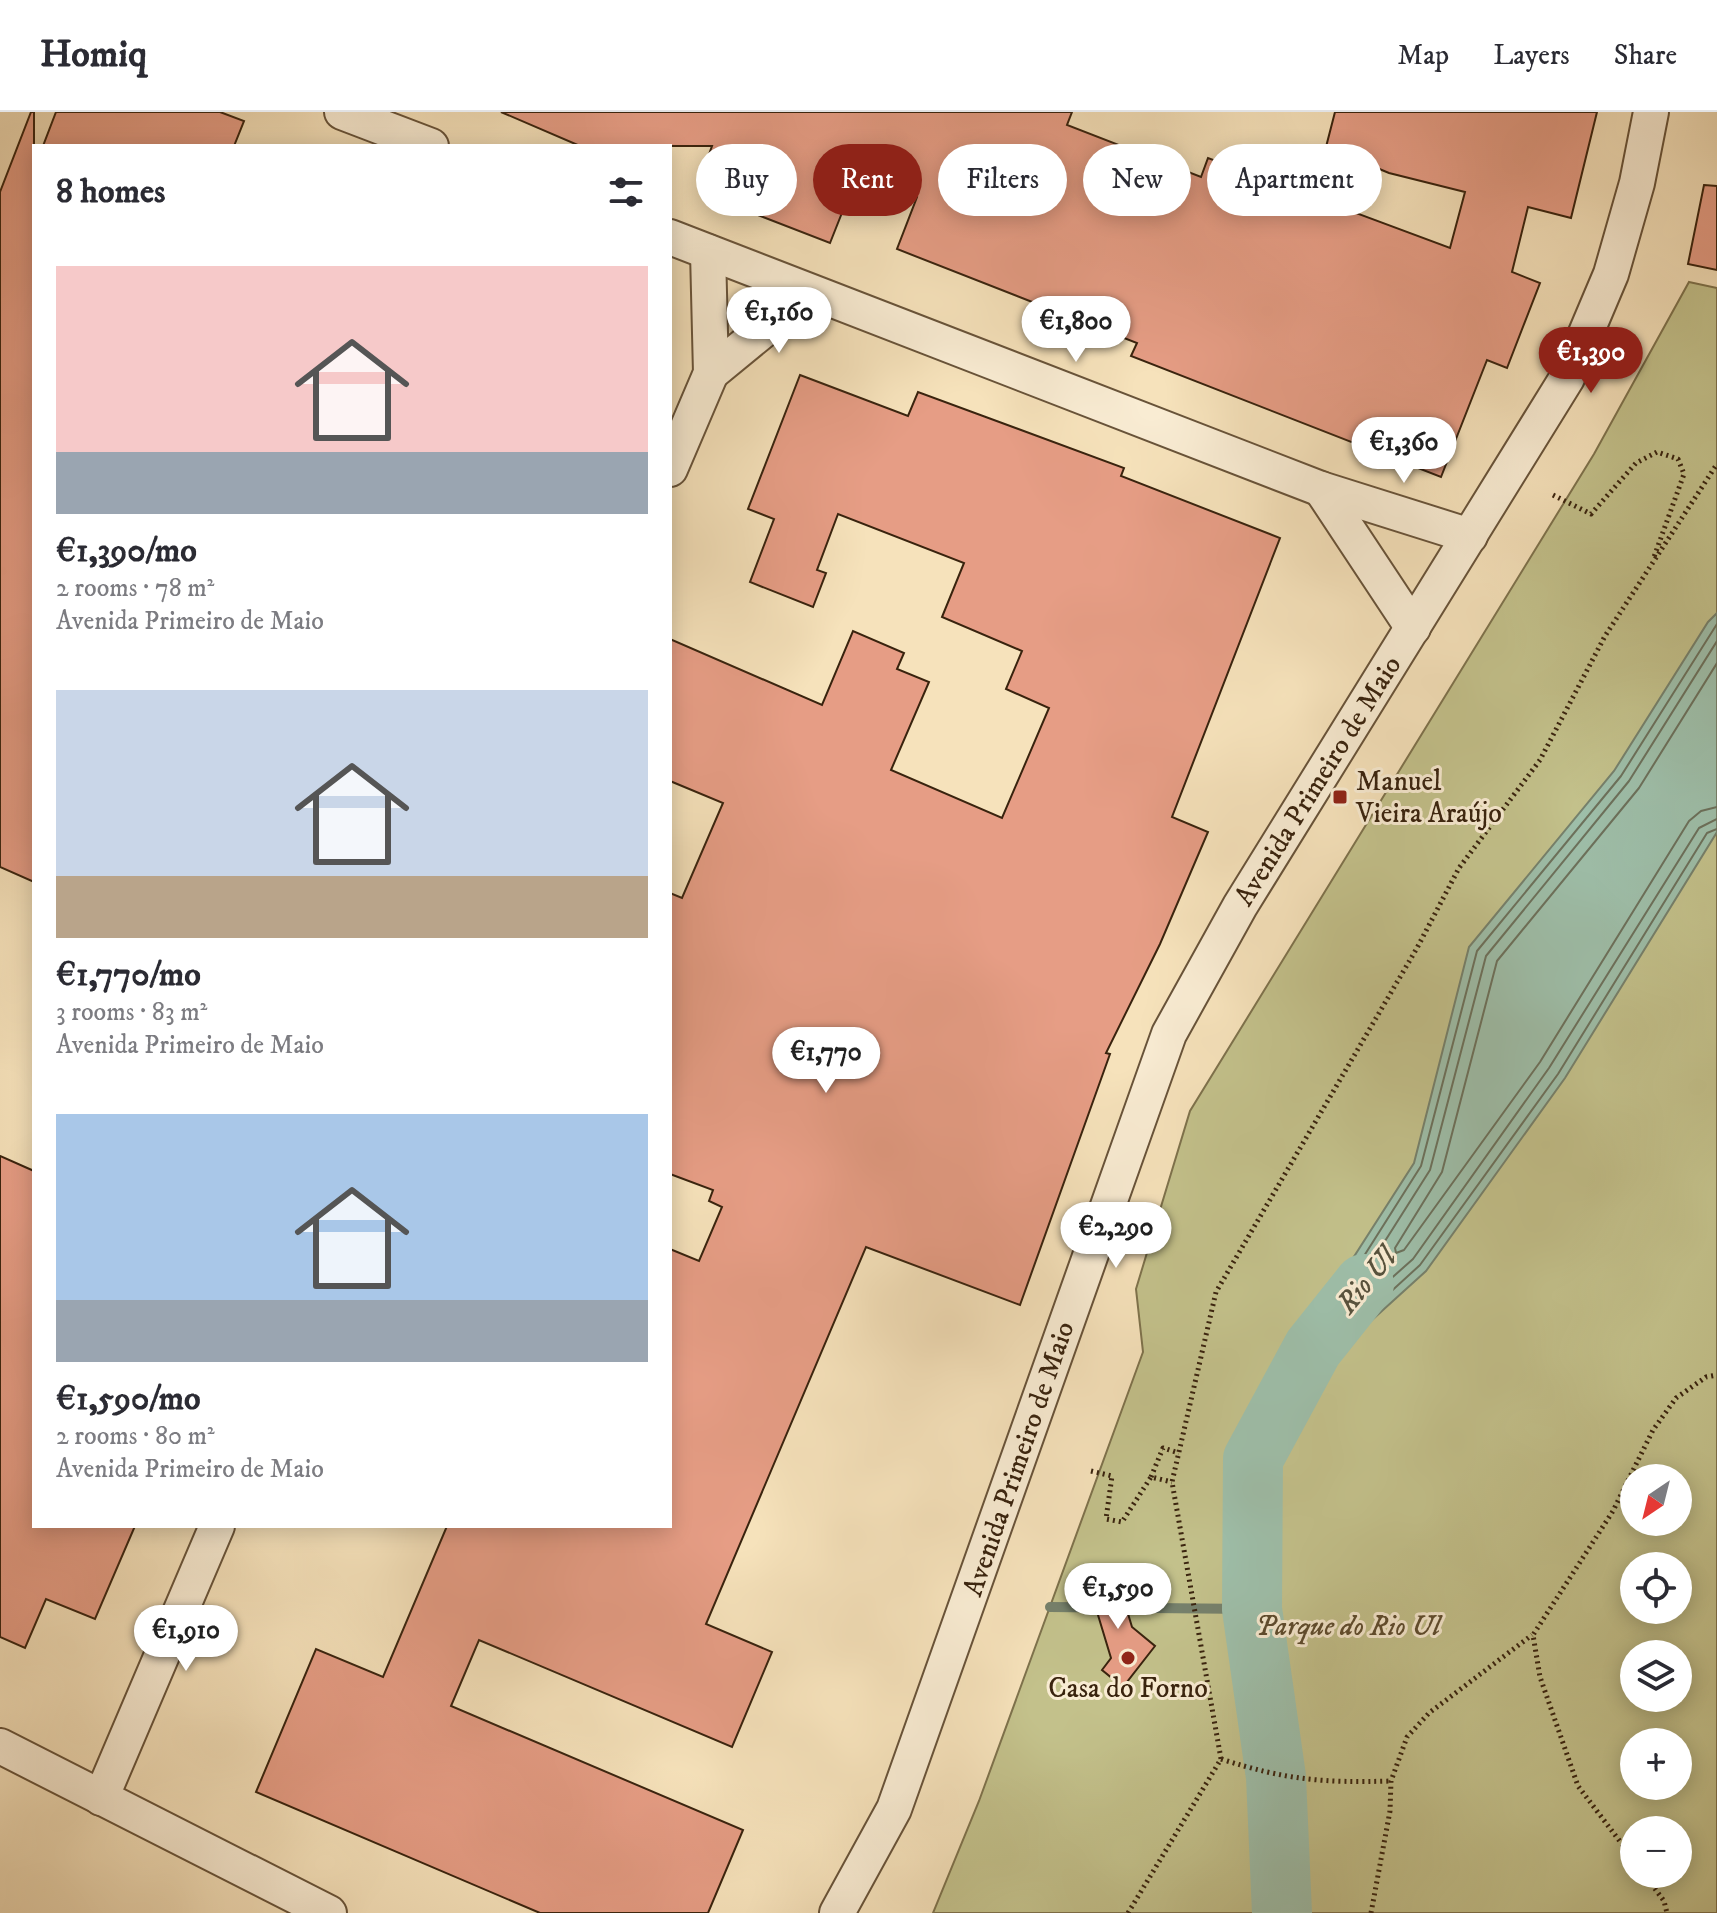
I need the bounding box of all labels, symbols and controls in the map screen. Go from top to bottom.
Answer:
text: Homiq [40,31,147,79]
text: Map [1398,38,1449,73]
text: Layers [1493,38,1570,73]
text: Share [1614,38,1677,73]
chip: Buy [696,144,797,216]
chip: Rent [813,144,922,216]
chip: Filters [938,144,1067,216]
chip: New [1083,144,1191,216]
chip: Apartment [1207,144,1382,216]
icon: filters [604,170,648,214]
text: 8 homes [56,171,165,213]
pin: €1,160 [714,287,844,355]
text: €1,160 [745,296,813,329]
pin: €1,800 [1011,296,1141,364]
text: €1,800 [1040,305,1112,338]
icon: home [280,318,424,462]
pin: €1,390 [1526,327,1656,395]
text: €1,390 [1557,336,1625,369]
pin: €1,360 [1339,417,1469,485]
text: €1,360 [1369,426,1439,459]
text: €1,390/mo [56,530,197,572]
text: 2 rooms · 78 m² [56,572,214,605]
text: Avenida Primeiro de Maio [56,605,324,638]
street label: Avenida Primeiro de Maio [1227,649,1409,913]
icon: home [280,742,424,886]
place label: Manuel Vieira Araújo [1355,764,1502,831]
marker: Manuel Vieira Araújo [1331,788,1349,806]
text: €1,770/mo [56,954,201,996]
text: 3 rooms · 83 m² [56,996,207,1029]
pin: €1,770 [761,1027,891,1095]
text: Avenida Primeiro de Maio [56,1029,324,1062]
text: €1,770 [790,1036,862,1069]
icon: home [280,1166,424,1310]
pin: €2,290 [1051,1202,1181,1270]
text: €2,290 [1078,1211,1154,1244]
water label: Rio Ul [1328,1238,1407,1323]
street label: Avenida Primeiro de Maio [956,1317,1082,1601]
text: €1,590/mo [56,1378,200,1420]
text: 2 rooms · 80 m² [56,1420,215,1453]
text: Avenida Primeiro de Maio [56,1453,324,1486]
north arrow [1620,1464,1692,1536]
map controls [1620,1464,1692,1888]
button: locate [1620,1552,1692,1624]
pin: €1,590 [1053,1563,1183,1631]
text: €1,590 [1082,1572,1154,1605]
pin: €1,910 [121,1605,251,1673]
park label: Parque do Rio Ul [1256,1609,1443,1645]
text: €1,910 [152,1614,220,1647]
button: layers [1620,1640,1692,1712]
marker: Casa do Forno [1119,1649,1137,1667]
place label: Casa do Forno [1048,1671,1208,1706]
button: + [1620,1728,1692,1800]
button: − [1620,1816,1692,1888]

